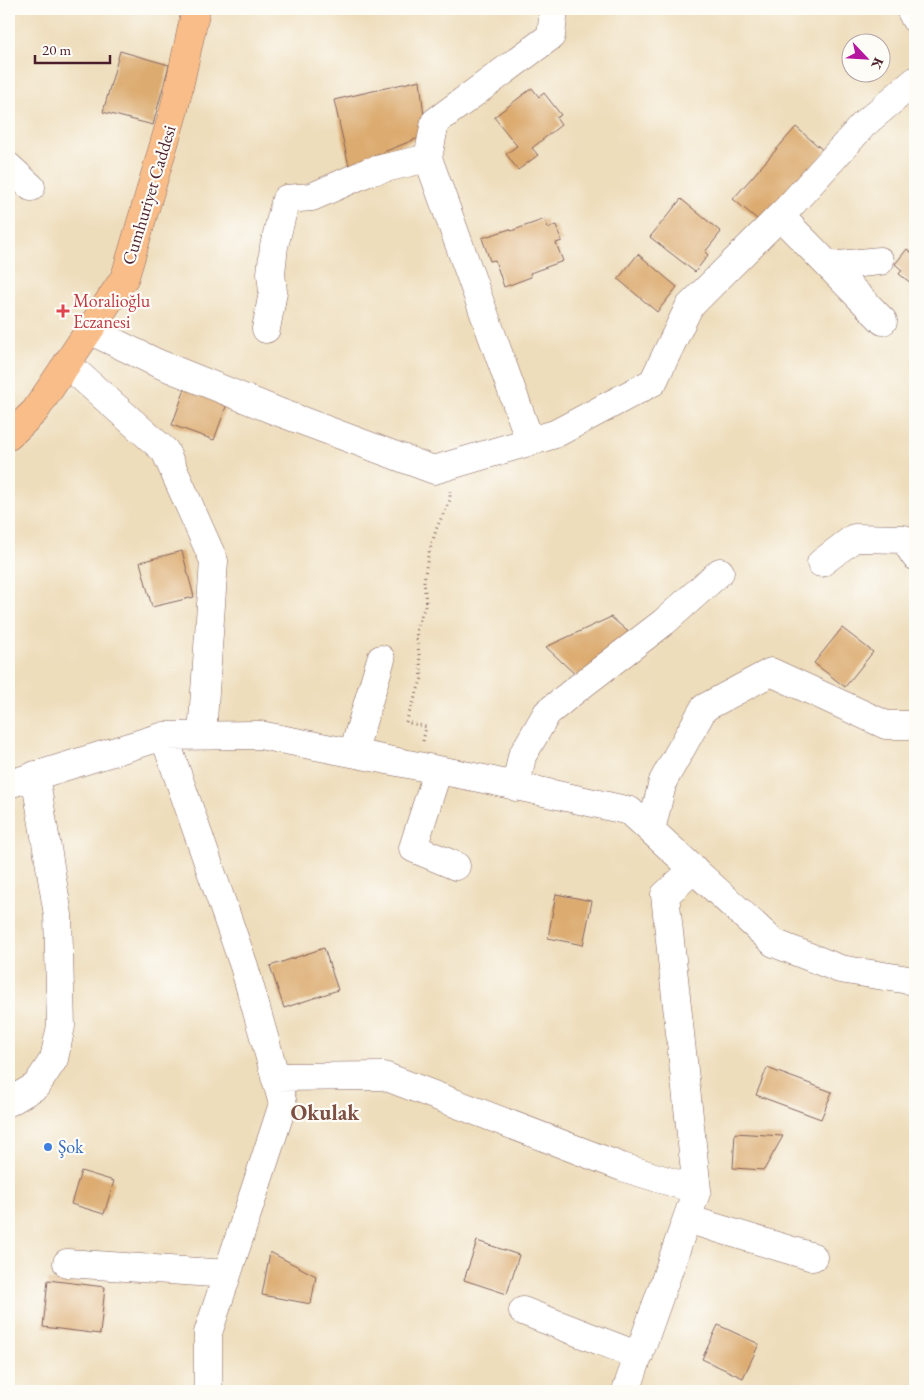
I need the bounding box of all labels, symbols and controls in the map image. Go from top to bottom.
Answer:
scale bar [35,32,110,64]
north arrow [842,32,892,82]
text: 20 m [42,40,71,59]
text: K [867,55,888,72]
street label: Cumhuriyet Caddesi [116,122,181,267]
place label: Moralioğlu Eczanesi [73,289,151,333]
marker: Moralioğlu Eczanesi [57,305,69,317]
district label: Okulak [291,1098,360,1127]
place label: Şok [58,1135,84,1158]
marker: Şok [42,1141,54,1153]

